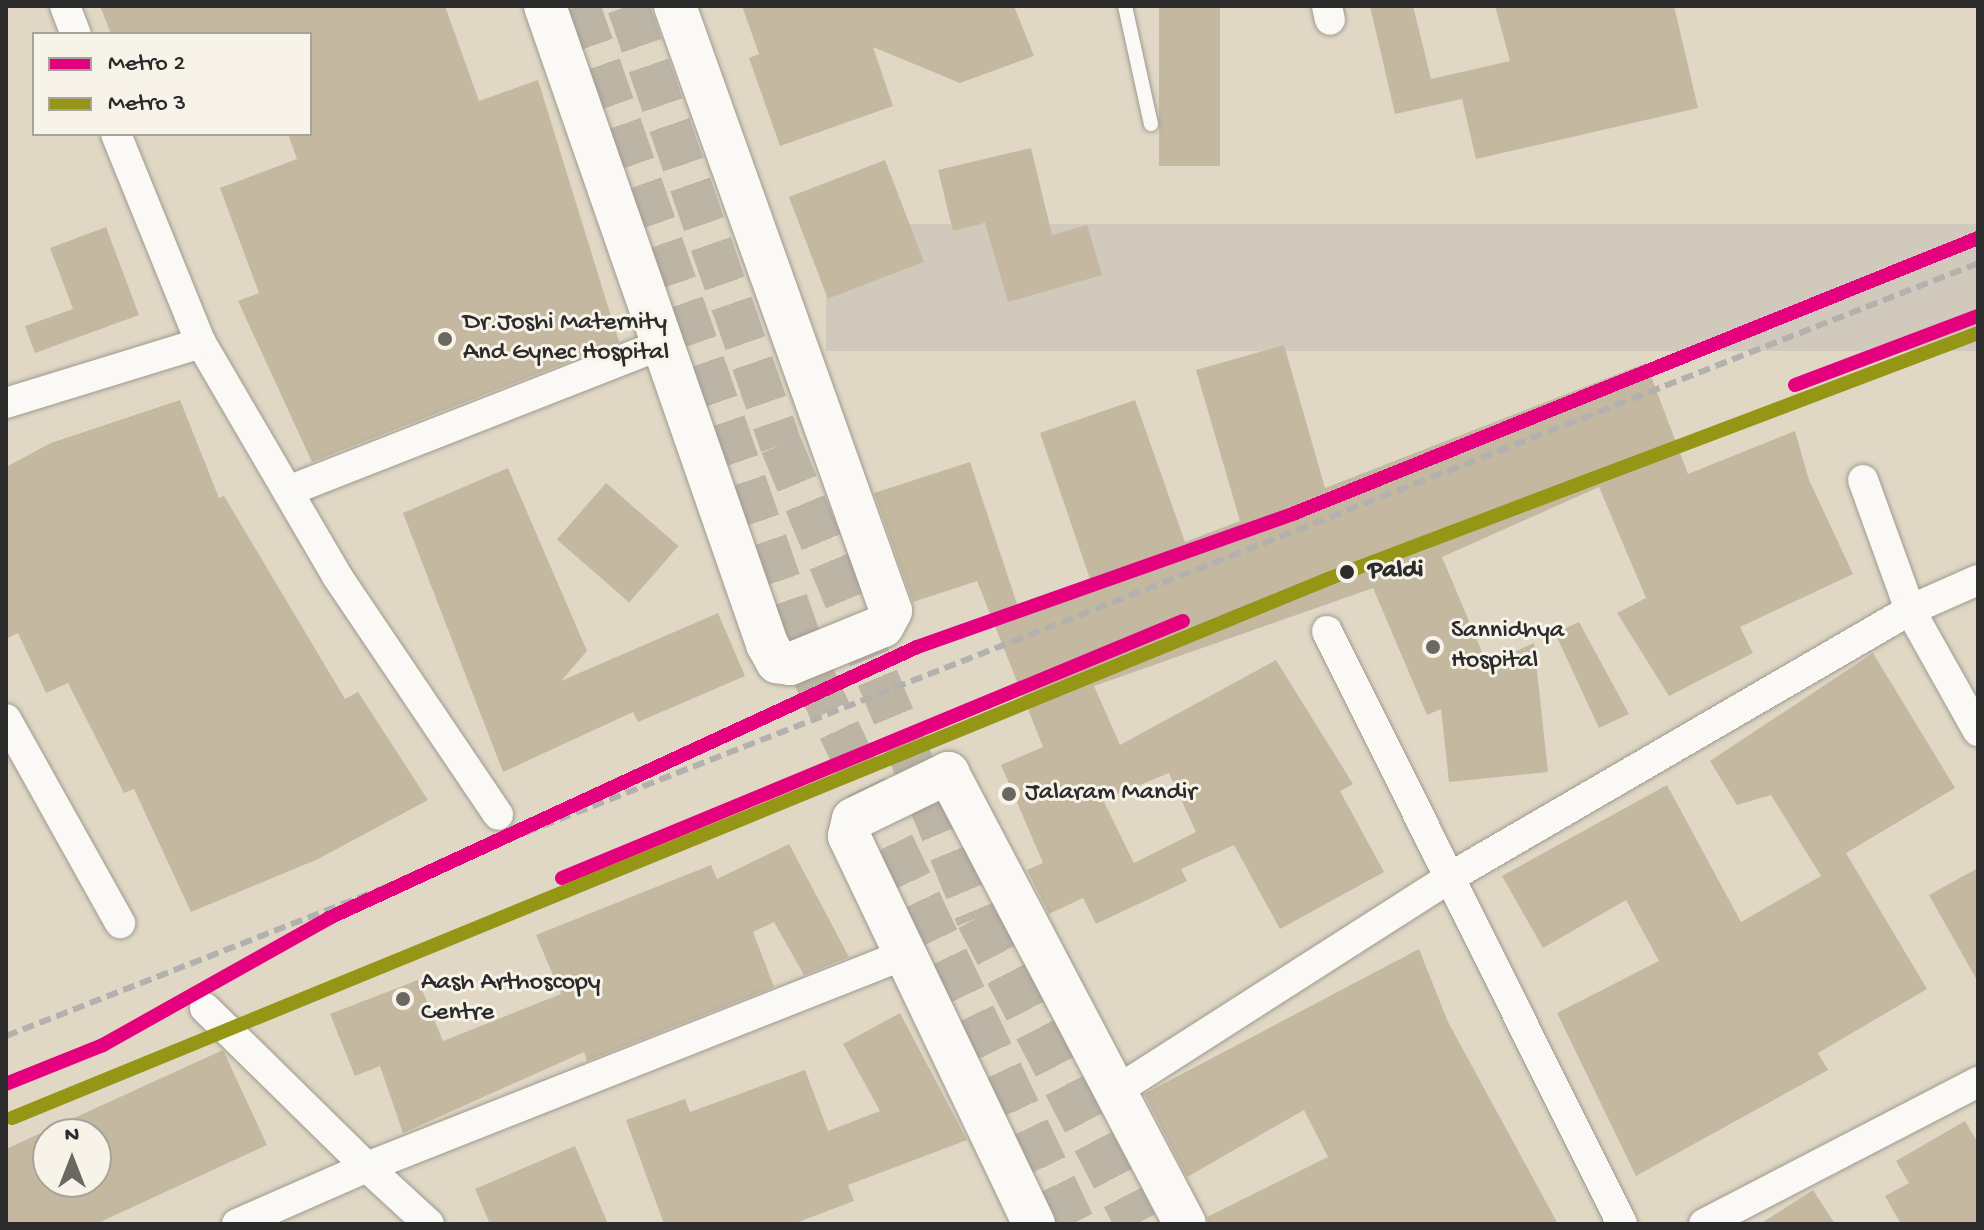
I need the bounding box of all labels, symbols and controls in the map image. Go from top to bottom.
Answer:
legend [32,32,312,136]
text: Metro 2 [108,50,185,79]
text: Metro 3 [108,90,186,119]
place label: Dr.Joshi Maternity And Gynec Hospital [463,308,669,370]
marker: Dr.Joshi Maternity And Gynec Hospital [434,328,456,350]
place label: Paldi [1368,556,1423,588]
marker: Paldi [1333,558,1361,586]
place label: Sannidhya Hospital [1451,616,1564,678]
marker: Sannidhya Hospital [1422,636,1444,658]
place label: Jalaram Mandir [1025,778,1197,810]
marker: Jalaram Mandir [1000,785,1018,803]
place label: Aash Arthoscopy Centre [421,968,601,1030]
marker: Aash Arthoscopy Centre [392,988,414,1010]
north arrow [32,1118,112,1198]
text: N [65,1123,79,1149]

